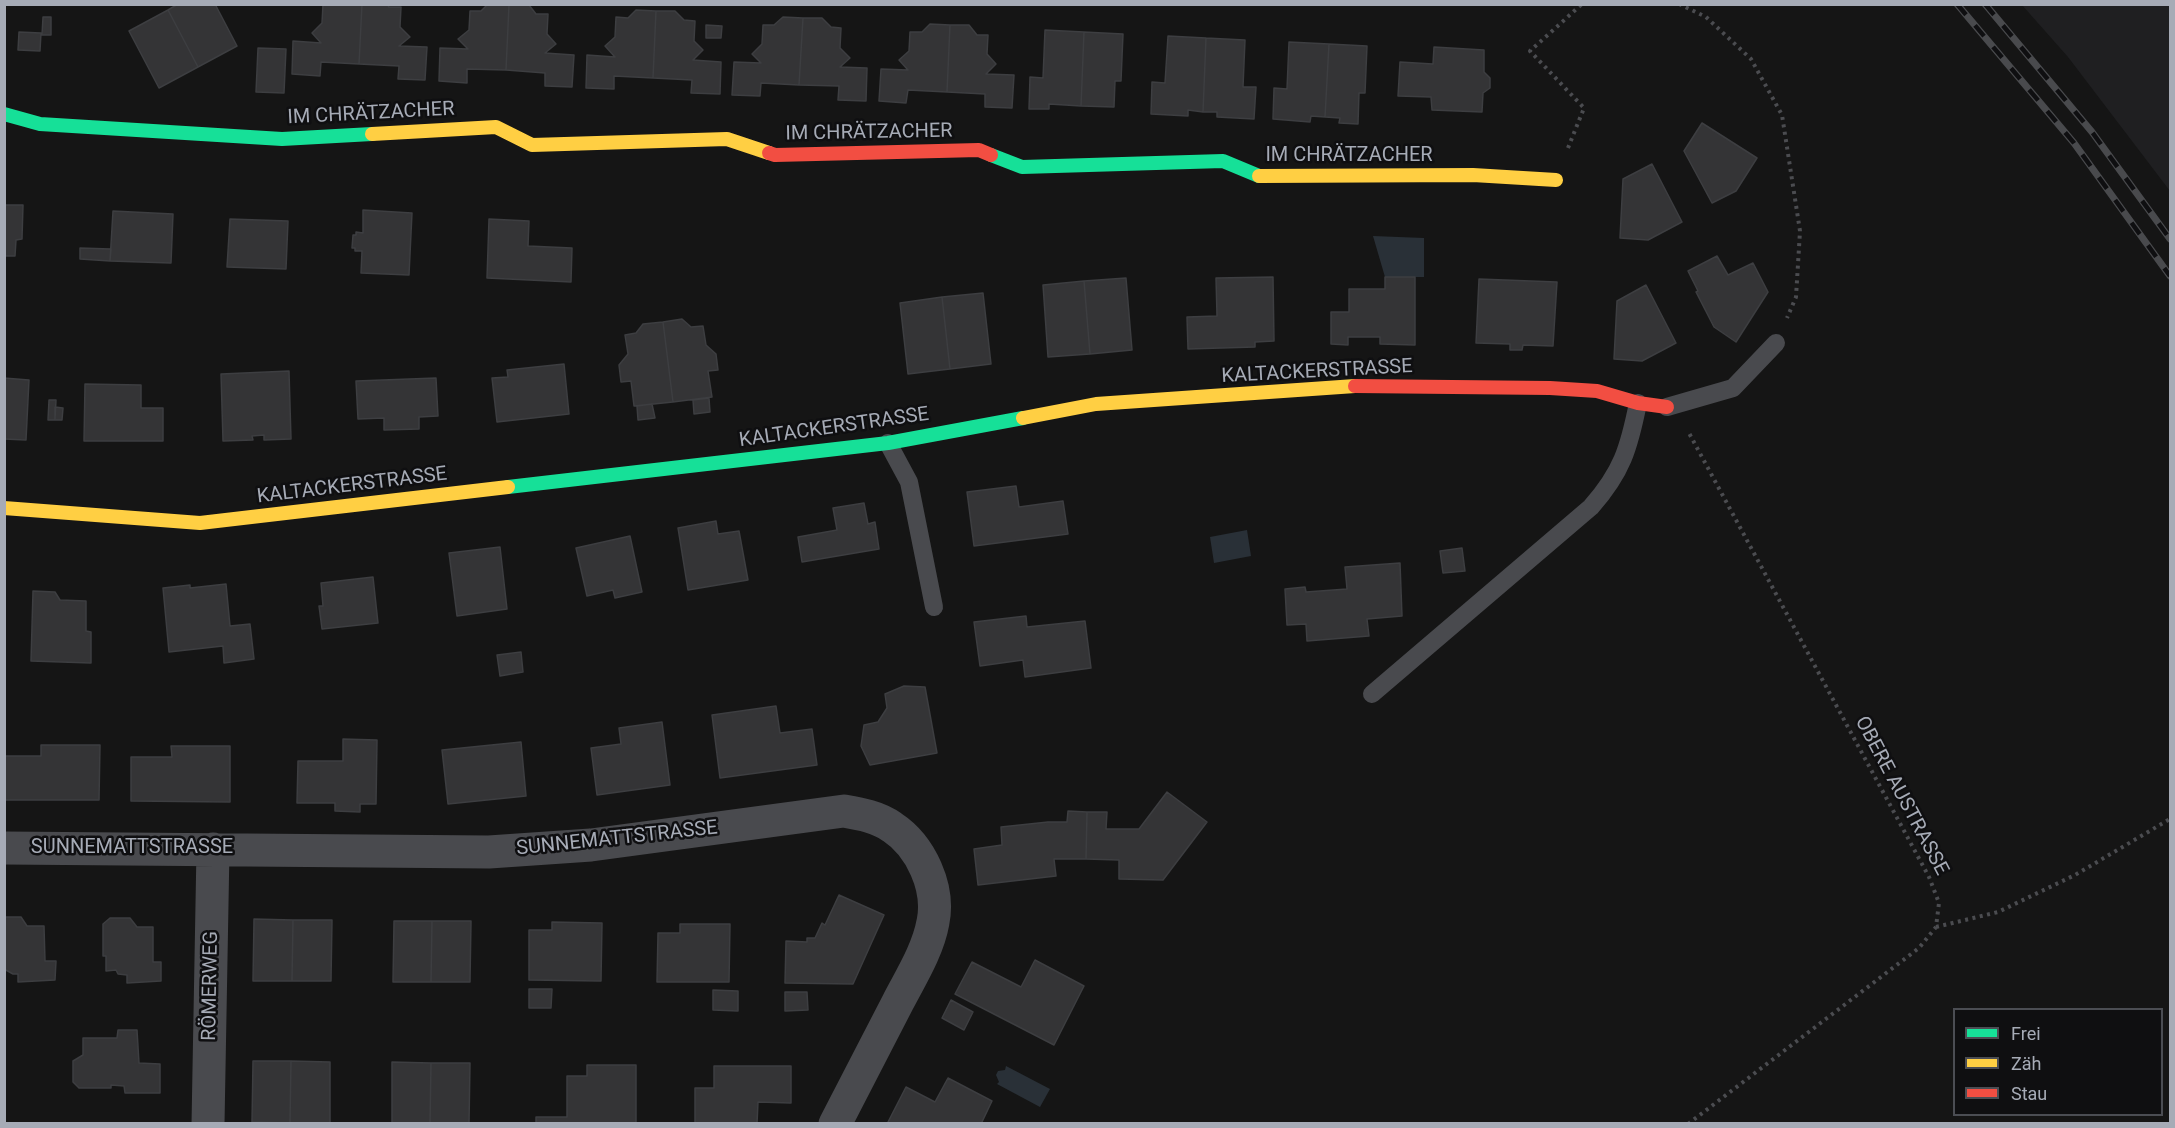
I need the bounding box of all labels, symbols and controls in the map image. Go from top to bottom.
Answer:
street label: IM CHRÄTZACHER [287,98,455,130]
street label: IM CHRÄTZACHER [785,120,953,146]
street label: IM CHRÄTZACHER [1265,144,1433,168]
street label: KALTACKERSTRASSE [1221,355,1413,389]
street label: KALTACKERSTRASSE [738,403,930,453]
street label: KALTACKERSTRASSE [256,462,448,510]
street label: OBERE AUSTRASSE [1849,712,1953,880]
street label: SUNNEMATTSTRASSE [515,816,719,862]
street label: SUNNEMATTSTRASSE [31,836,233,860]
street label: RÖMERWEG [198,931,224,1041]
legend [1953,1008,2163,1116]
text: Frei [2011,1023,2041,1044]
text: Zäh [2011,1053,2042,1074]
text: Stau [2011,1083,2047,1104]

